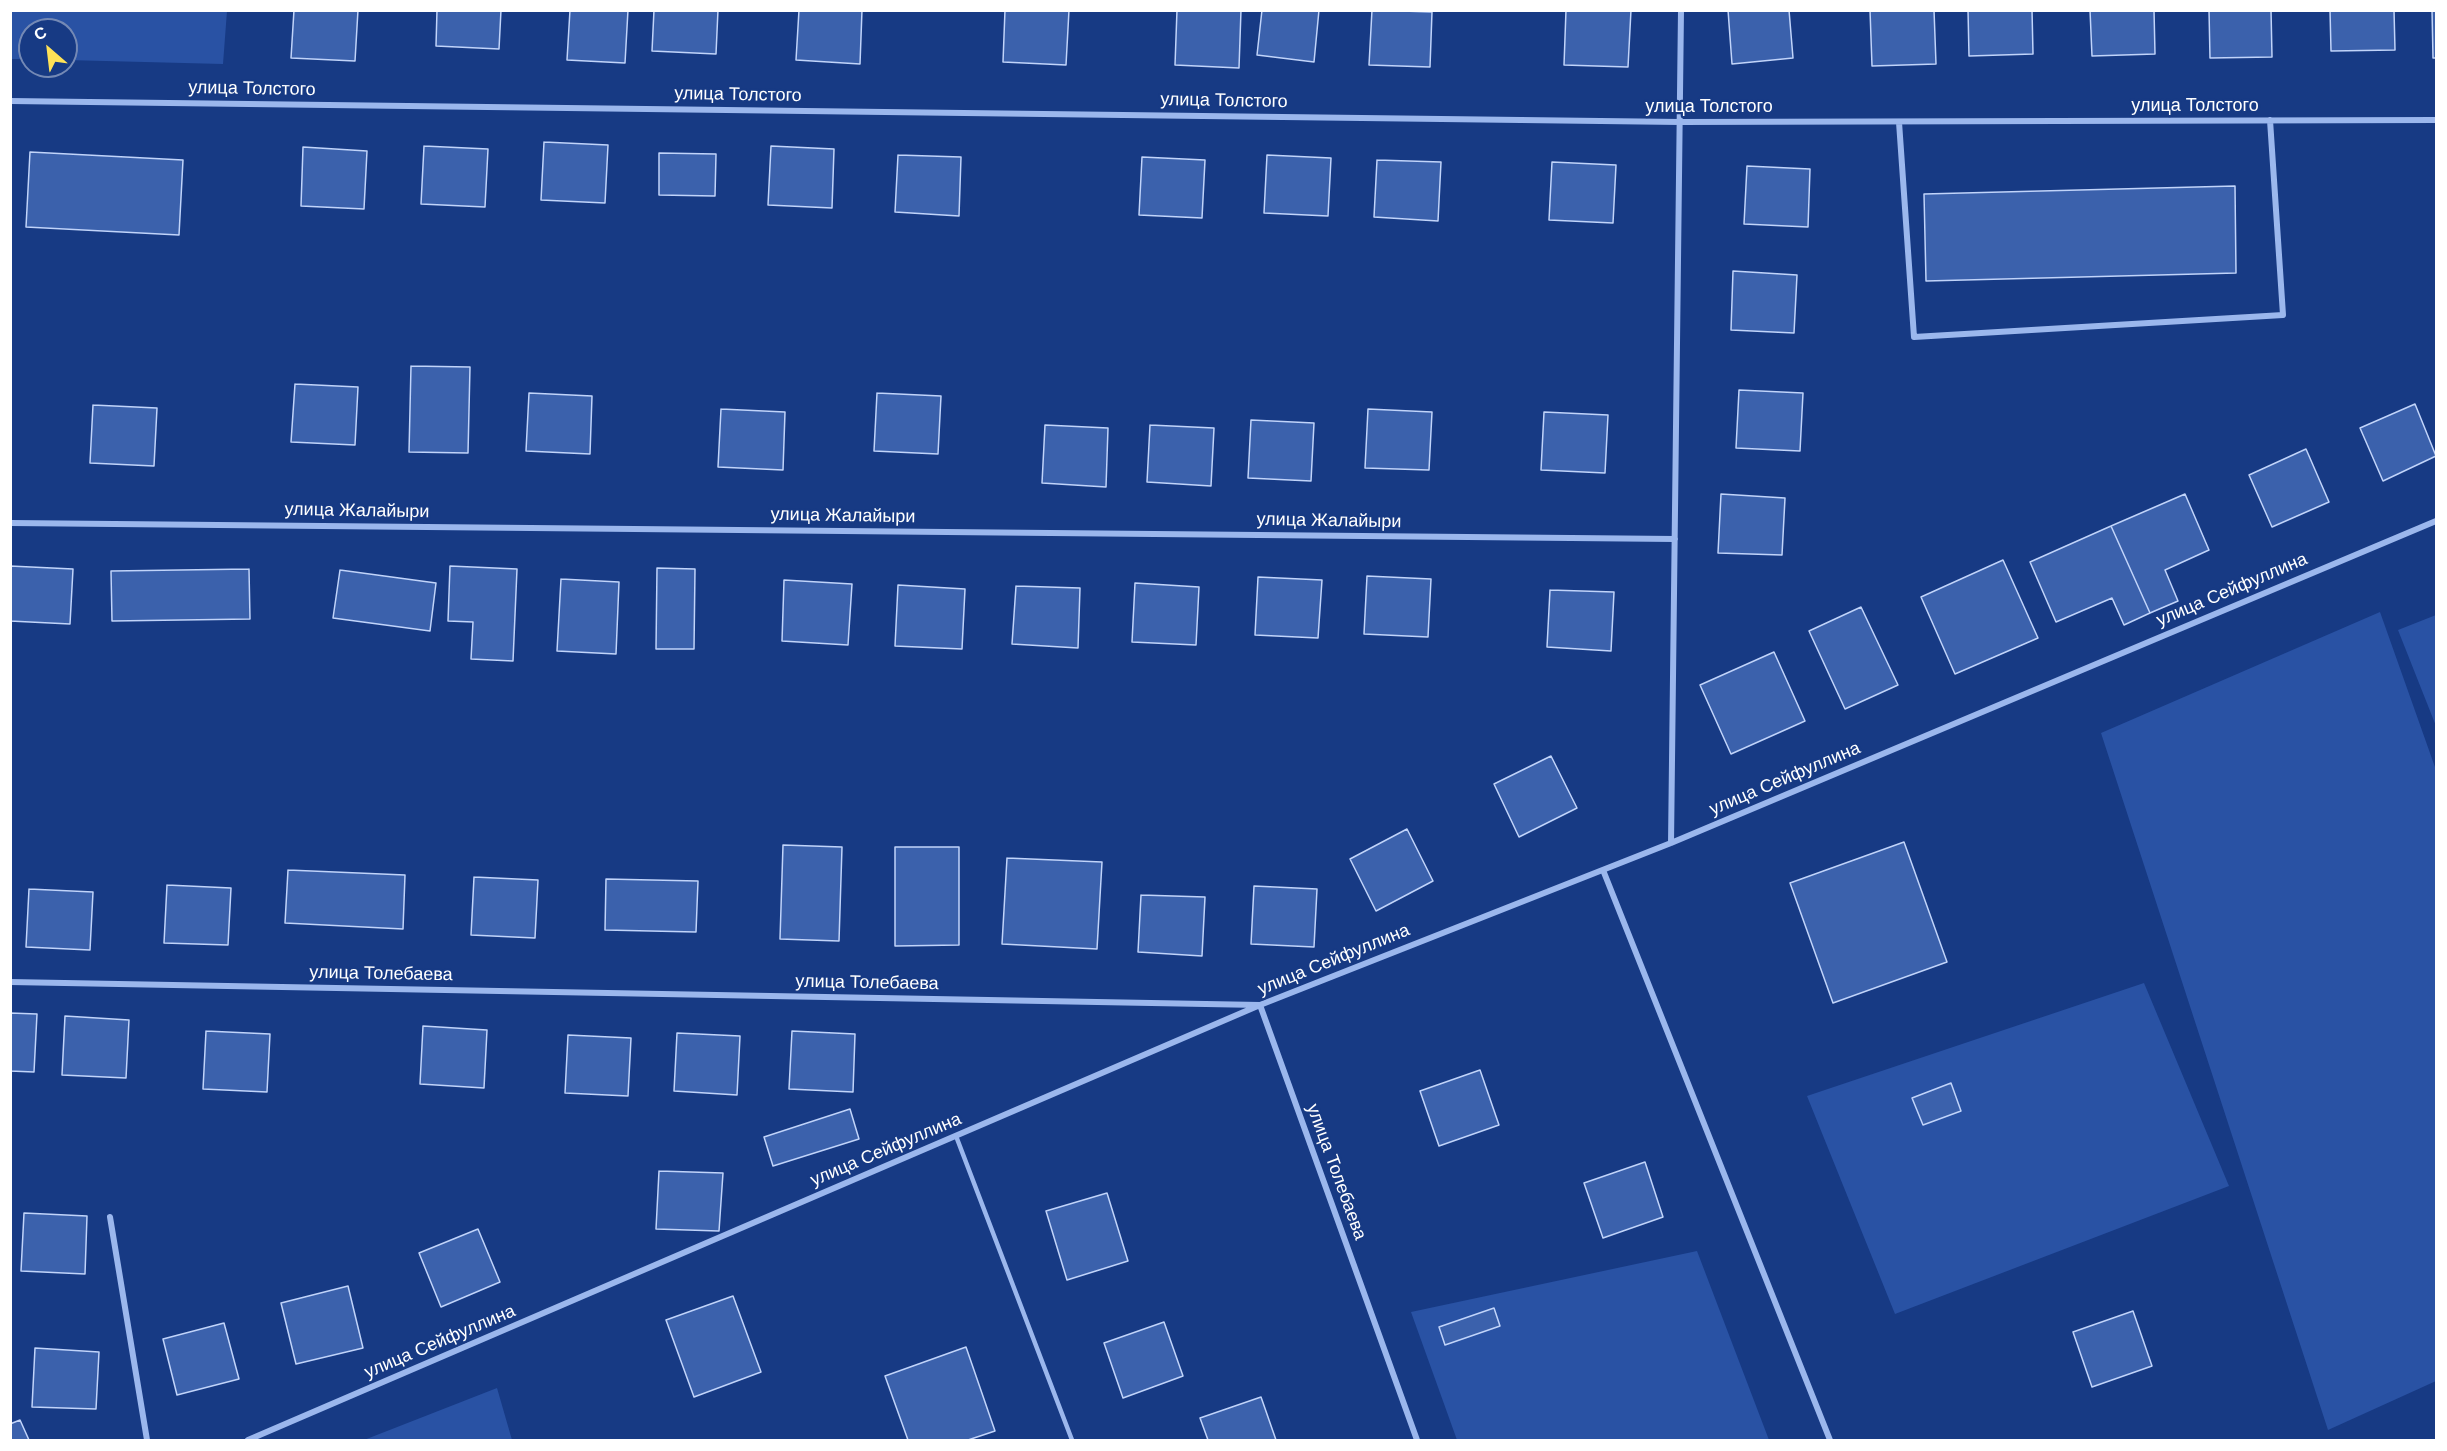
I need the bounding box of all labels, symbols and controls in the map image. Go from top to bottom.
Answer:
north arrow [18,18,78,78]
text: С [31,23,49,44]
street label: улица Толстого [188,77,316,101]
street label: улица Толстого [674,83,802,107]
street label: улица Толстого [1160,89,1288,113]
street label: улица Толстого [2131,95,2259,117]
street label: улица Толстого [1645,96,1773,118]
street label: улица Жалайыри [284,499,430,523]
street label: улица Жалайыри [770,504,916,528]
street label: улица Жалайыри [1256,509,1402,533]
street label: улица Сейфуллина [2153,548,2311,632]
street label: улица Сейфуллина [1706,737,1864,821]
street label: улица Сейфуллина [1255,920,1413,1000]
street label: улица Толебаева [309,962,453,986]
street label: улица Толебаева [795,971,939,995]
street label: улица Толебаева [1301,1101,1371,1243]
street label: улица Сейфуллина [807,1108,965,1192]
street label: улица Сейфуллина [361,1300,519,1384]

